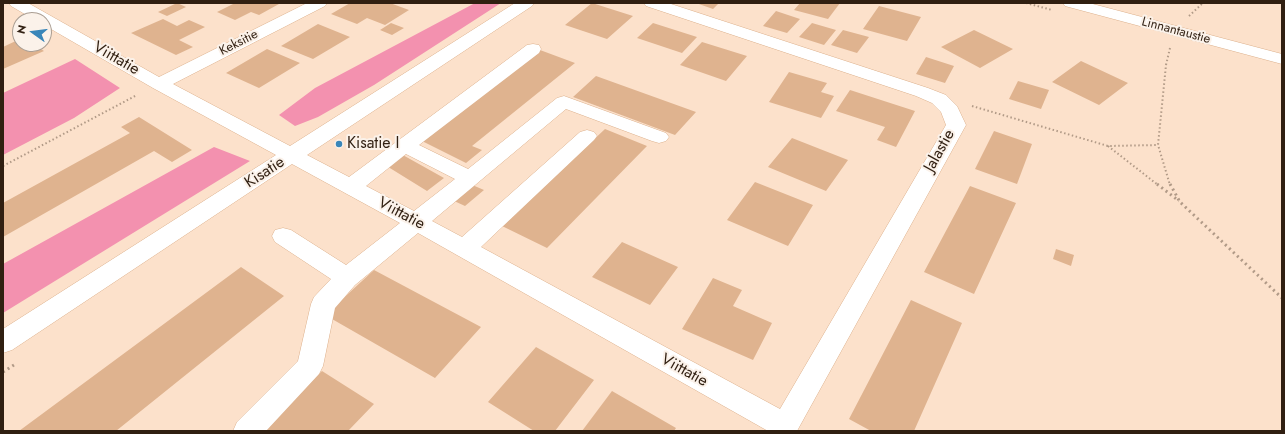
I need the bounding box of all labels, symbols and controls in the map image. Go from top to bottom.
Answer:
north arrow [12,12,52,52]
street label: Linnantaustie [1140,14,1212,48]
text: N [13,23,30,36]
street label: Keksitie [217,27,261,59]
street label: Viittatie [89,38,143,80]
street label: Jalastie [921,126,959,176]
place label: Kisatie I [347,134,399,154]
marker: Kisatie I [334,139,344,149]
street label: Kisatie [241,153,289,193]
street label: Viittatie [374,194,428,234]
street label: Viittatie [657,350,711,392]

